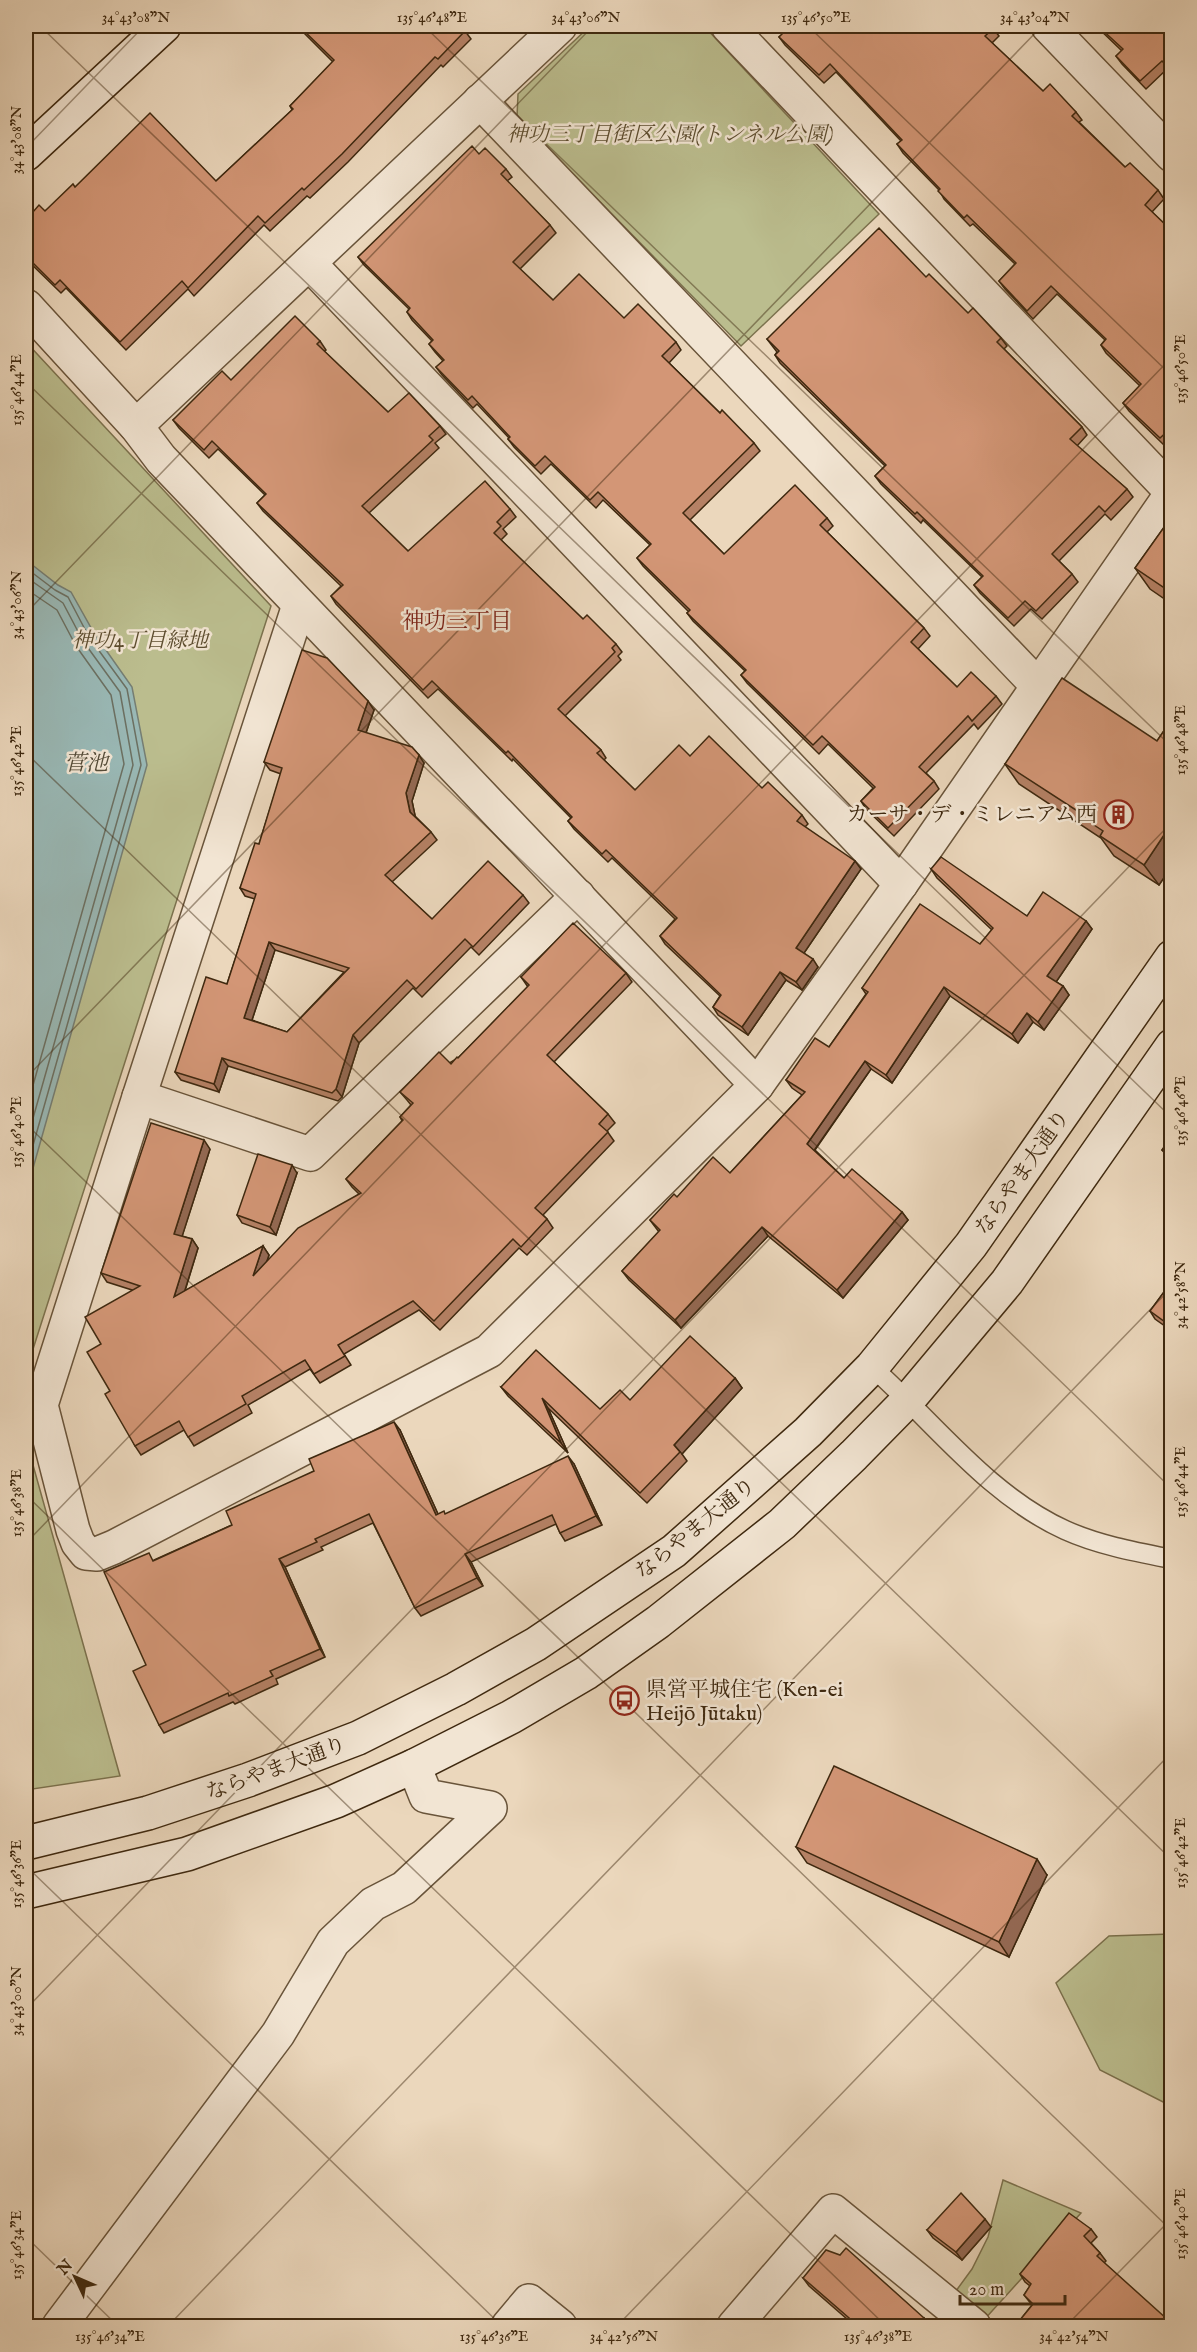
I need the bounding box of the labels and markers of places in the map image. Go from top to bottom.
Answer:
building icon: カーサ・デ・ミレニアム西 [1102,798,1134,830]
place label: カーサ・デ・ミレニアム西 [846,802,1097,829]
place label: 県営平城住宅 (Ken-ei Heijō Jūtaku) [646,1677,843,1728]
bus stop icon: 県営平城住宅 (Ken-ei Heijō Jūtaku) [609,1685,641,1717]

